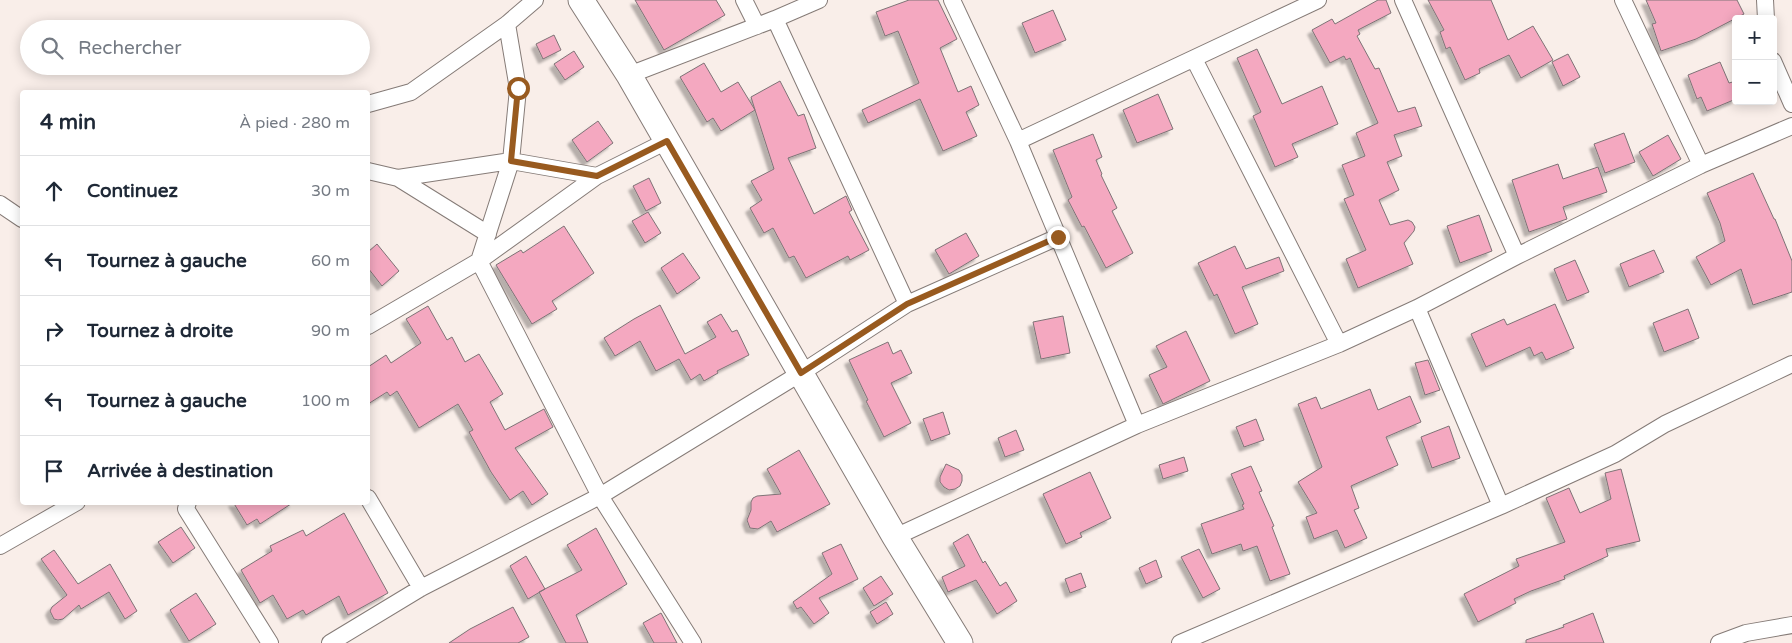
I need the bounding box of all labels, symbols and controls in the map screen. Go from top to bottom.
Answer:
map controls [1732,15,1777,105]
button: + [1732,15,1777,60]
search box [20,20,370,75]
icon: search [38,34,66,62]
text: Rechercher [78,37,181,59]
button: − [1732,60,1777,105]
route start [507,77,530,100]
text: 4 min [40,110,96,135]
text: À pied · 280 m [239,113,350,133]
icon: ahead [40,177,68,205]
text: Continuez [87,180,178,202]
text: 30 m [311,181,350,201]
route end [1047,226,1070,249]
icon: left [40,247,68,275]
text: Tournez à gauche [87,250,247,272]
text: 60 m [311,251,350,271]
icon: right [40,317,68,345]
text: Tournez à droite [87,320,233,342]
text: 90 m [311,321,350,341]
icon: left [40,387,68,415]
text: Tournez à gauche [87,390,247,412]
text: 100 m [301,391,350,411]
icon: arrive [40,457,68,485]
text: Arrivée à destination [87,460,273,482]

